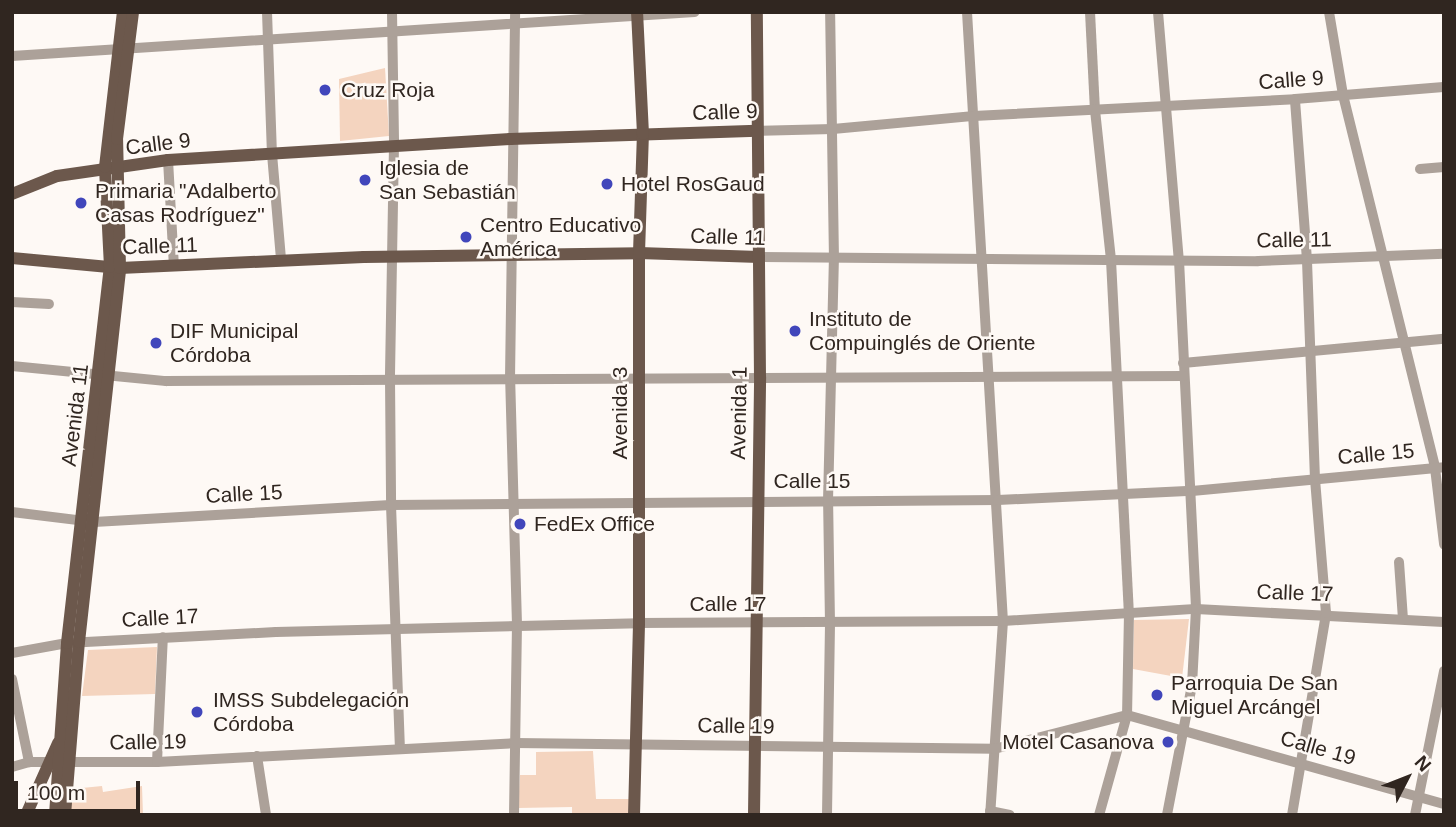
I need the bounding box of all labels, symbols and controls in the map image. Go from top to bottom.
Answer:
street label: Calle 9 [1258,65,1324,95]
place label: Cruz Roja [341,77,434,103]
marker: Cruz Roja [315,80,335,100]
street label: Calle 9 [692,98,758,126]
street label: Calle 9 [124,128,192,160]
place label: Iglesia de San Sebastián [379,155,516,205]
place label: Hotel RosGaud [621,171,765,197]
marker: Iglesia de San Sebastián [357,172,373,188]
marker: Hotel RosGaud [599,176,615,192]
place label: Primaria "Adalberto Casas Rodríguez" [95,178,276,228]
marker: Primaria "Adalberto Casas Rodríguez" [73,195,89,211]
place label: Centro Educativo América [480,212,641,262]
street label: Calle 11 [690,223,766,251]
street label: Calle 11 [1256,227,1332,253]
marker: Centro Educativo América [458,229,474,245]
street label: Calle 11 [122,232,198,260]
place label: Instituto de Compuinglés de Oriente [809,306,1035,356]
place label: DIF Municipal Córdoba [170,318,298,368]
marker: Instituto de Compuinglés de Oriente [787,323,803,339]
marker: DIF Municipal Córdoba [148,335,164,351]
street label: Avenida 11 [56,362,94,468]
street label: Avenida 3 [607,366,633,460]
street label: Avenida 1 [726,366,752,460]
street label: Calle 15 [1337,438,1415,470]
street label: Calle 15 [773,468,851,494]
street label: Calle 15 [205,479,283,509]
place label: FedEx Office [534,511,655,537]
marker: FedEx Office [512,516,528,532]
street label: Calle 17 [1256,579,1334,607]
street label: Calle 17 [689,591,767,617]
street label: Calle 17 [121,603,199,633]
place label: Parroquia De San Miguel Arcángel [1171,670,1338,720]
place label: IMSS Subdelegación Córdoba [213,687,409,737]
marker: Parroquia De San Miguel Arcángel [1149,687,1165,703]
marker: IMSS Subdelegación Córdoba [187,702,207,722]
street label: Calle 19 [697,713,775,739]
street label: Calle 19 [1277,725,1359,771]
street label: Calle 19 [109,729,187,755]
place label: Motel Casanova [1002,729,1154,755]
marker: Motel Casanova [1160,734,1176,750]
north arrow [1372,743,1442,813]
text: N [1411,751,1435,776]
scale bar [18,768,144,812]
text: 100 m [27,781,85,804]

